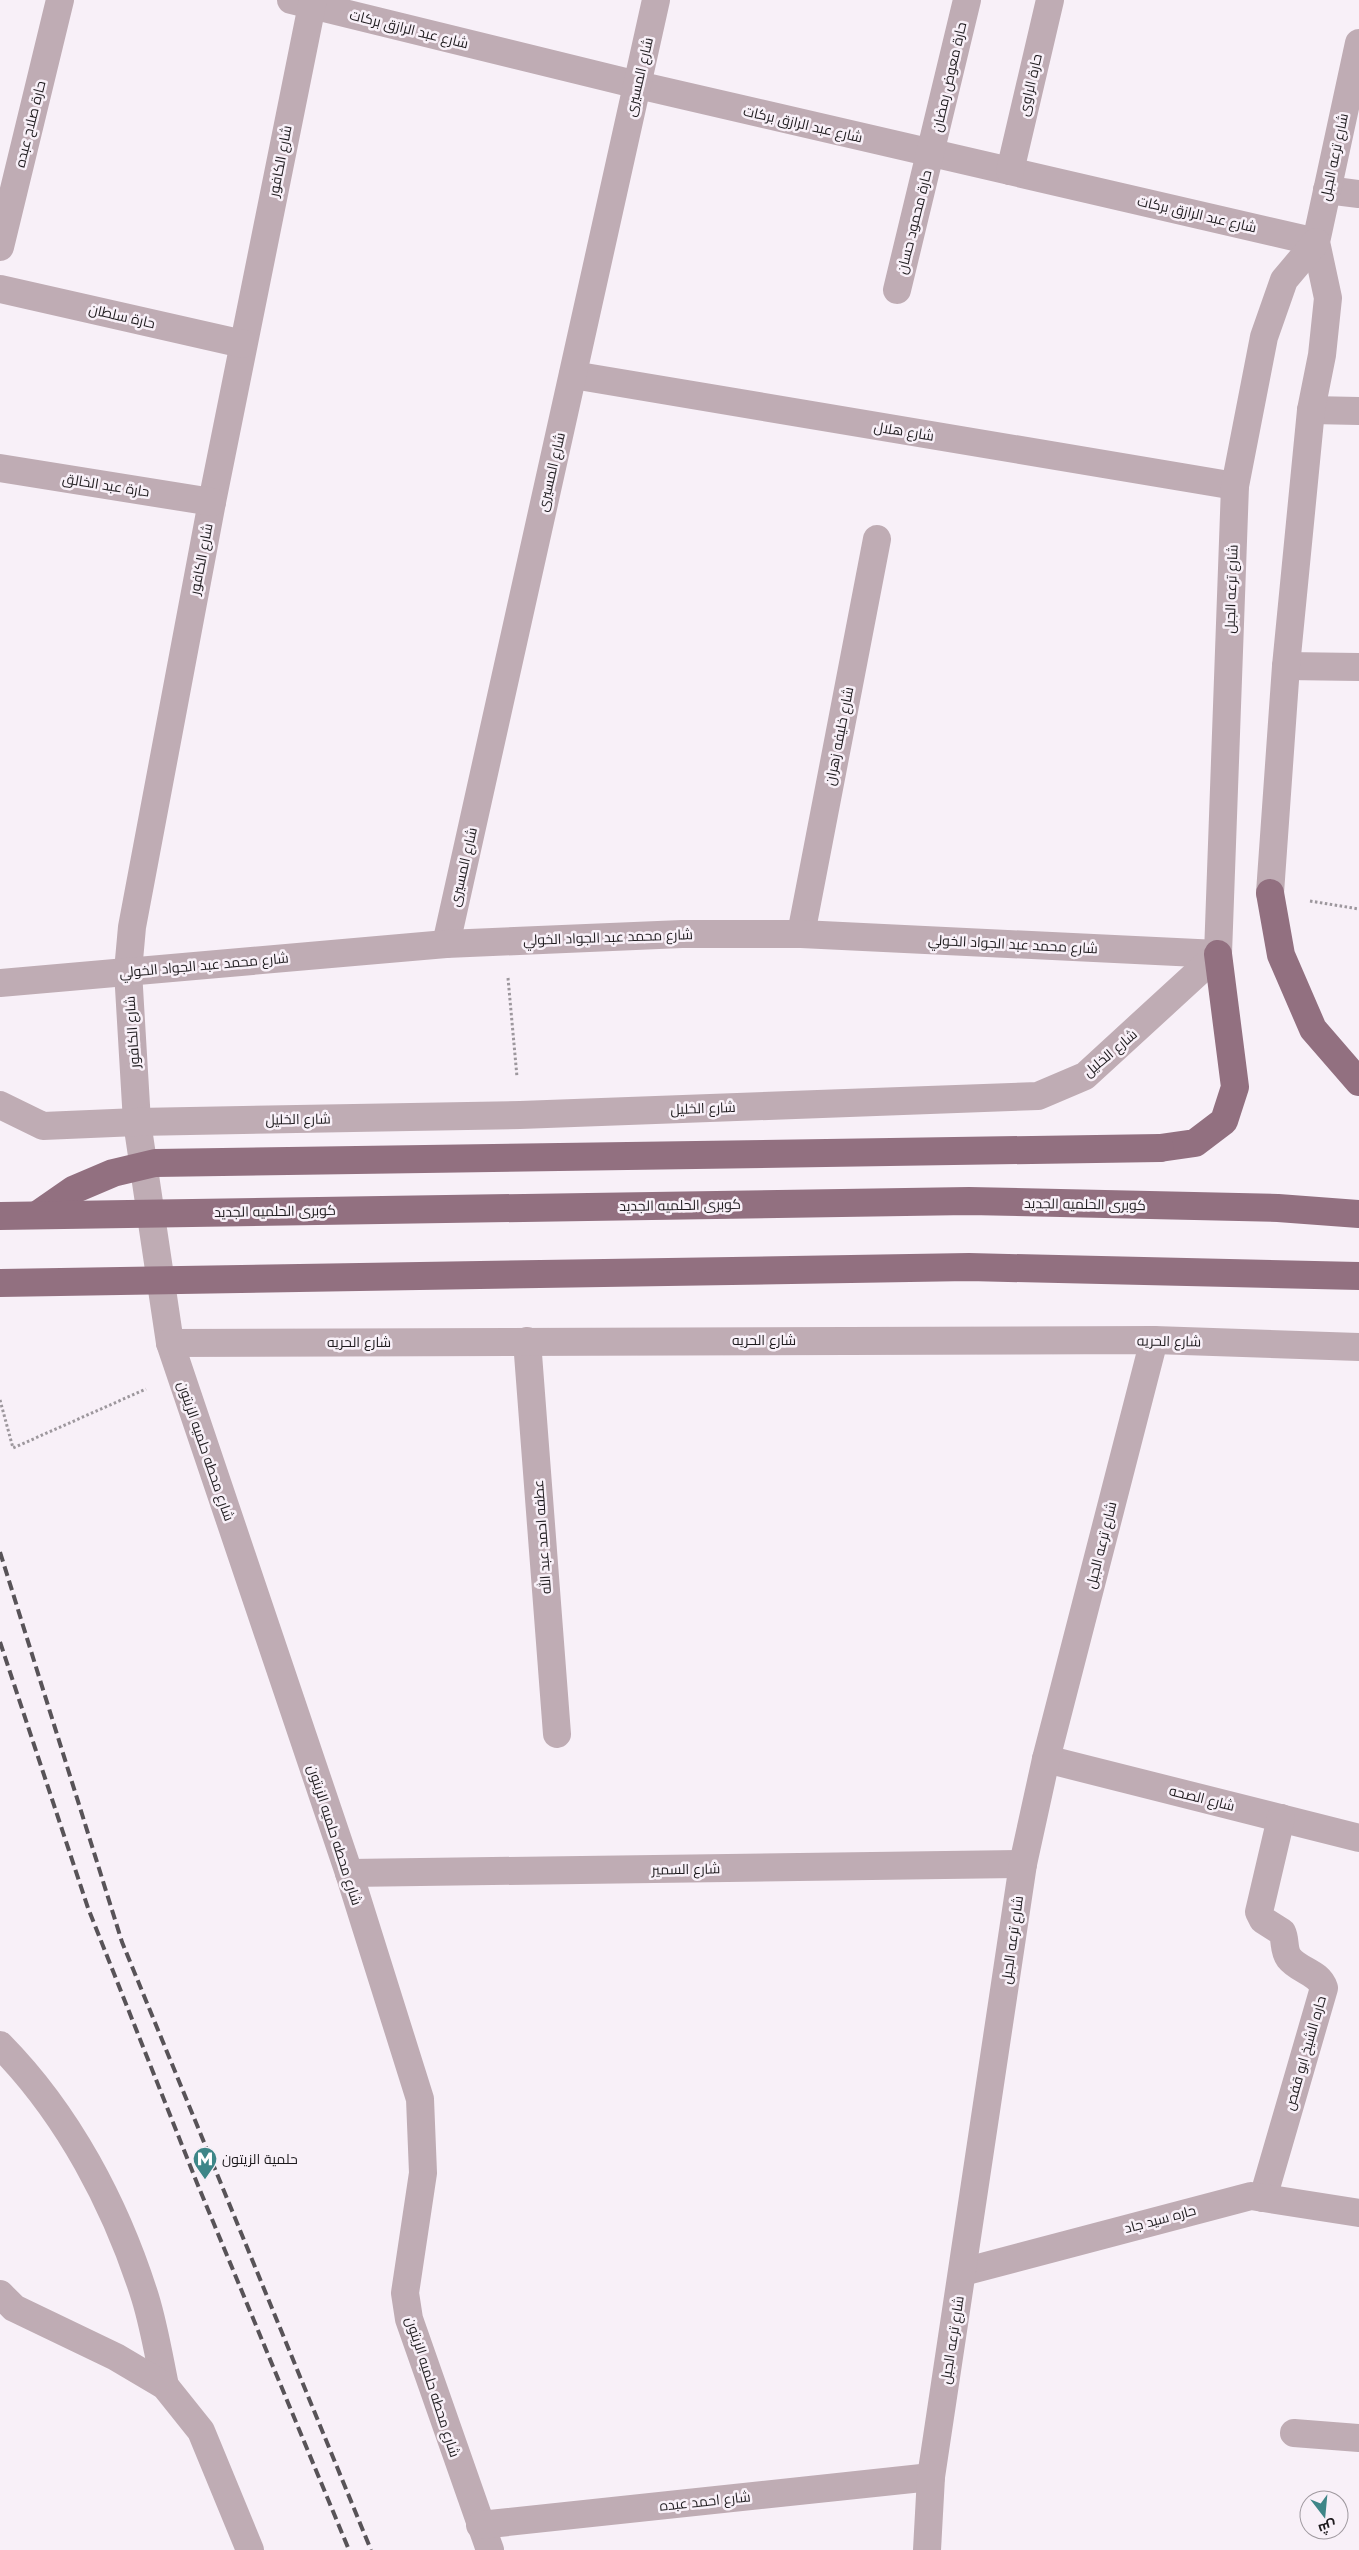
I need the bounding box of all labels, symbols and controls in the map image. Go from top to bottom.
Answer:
street label: شارع عبد الرازق بركات [348,6,470,52]
street label: حارة معوض رمضان [929,21,969,133]
street label: شارع المسيرى [622,36,657,118]
street label: حارة الراوى [1015,52,1045,118]
street label: حارة صلاح عبده [12,79,49,169]
street label: شارع عبد الرازق بركات [742,102,864,146]
street label: شارع ترعه الجبل [1317,112,1352,202]
street label: شارع الكافور [265,124,296,199]
street label: حارة محمود حسان [893,168,935,276]
street label: شارع عبد الرازق بركات [1136,192,1258,236]
street label: حارة سلطان [87,301,157,331]
street label: شارع هلال [873,418,935,445]
street label: شارع المسيرى [534,431,569,513]
street label: حارة عبد الخالق [61,470,151,501]
street label: شارع الكافور [186,522,217,597]
street label: شارع ترعه الجبل [1221,544,1242,634]
street label: شارع خليفه زهران [822,685,857,787]
street label: شارع المسيرى [446,826,481,908]
street label: شارع محمد عبد الجواد الخولي [523,926,693,952]
street label: شارع محمد عبد الجواد الخولي [927,932,1098,960]
street label: شارع محمد عبد الجواد الخولي [119,950,290,984]
street label: شارع الكافور [121,995,144,1070]
street label: شارع الخليل [1080,1026,1141,1081]
street label: شارع الخليل [670,1099,736,1118]
street label: شارع الخليل [265,1110,331,1129]
street label: كوبرى الحلميه الجديد [1024,1195,1146,1213]
street label: كوبرى الحلميه الجديد [619,1196,741,1214]
street label: كوبرى الحلميه الجديد [214,1202,336,1220]
street label: شارع الحريه [732,1332,796,1349]
street label: شارع الحريه [1137,1332,1201,1351]
street label: شارع الحريه [327,1334,391,1351]
street label: شارع محطه حلميه الزيتون [174,1379,237,1523]
street label: عطفه احمد عبد الله [529,1479,554,1595]
street label: شارع ترعه الجبل [1082,1500,1121,1590]
street label: شارع محطه حلميه الزيتون [304,1763,365,1908]
street label: شارع الصحه [1167,1782,1236,1815]
street label: شارع السمير [651,1860,720,1879]
street label: شارع ترعه الجبل [998,1895,1027,1985]
street label: حاره الشيخ ابو قفص [1281,1994,1330,2112]
metro station icon: حلمية الزيتون [192,2146,218,2180]
place label: حلمية الزيتون [222,2151,298,2167]
street label: حاره سيد جاد [1122,2202,1198,2236]
street label: شارع ترعه الجبل [937,2295,968,2385]
street label: شارع محطه حلميه الزيتون [402,2315,463,2460]
street label: شارع احمد عبده [659,2488,751,2515]
north arrow [1299,2490,1349,2540]
text: ش [1316,2516,1338,2538]

